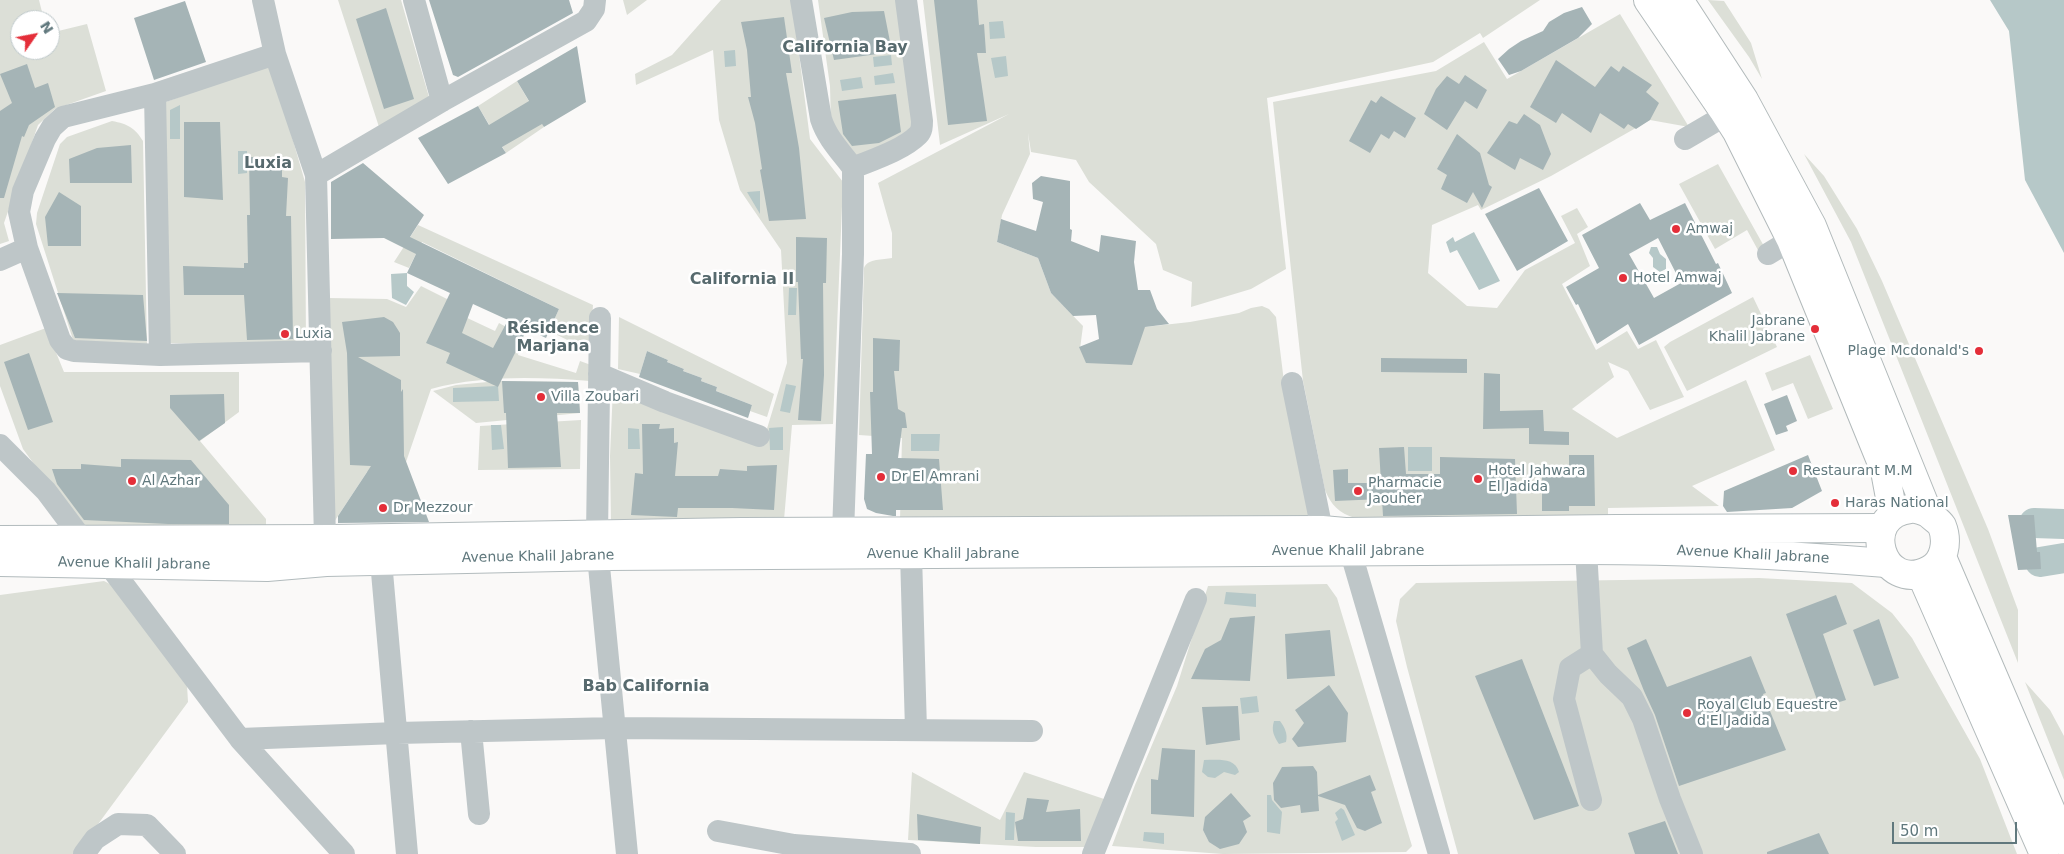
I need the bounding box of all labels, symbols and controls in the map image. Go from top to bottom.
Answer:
north arrow [10,10,60,60]
text: N [37,18,57,37]
district label: California Bay [782,38,908,58]
district label: Luxia [244,154,292,174]
place label: Amwaj [1686,221,1733,237]
marker: Amwaj [1670,223,1682,235]
district label: California II [690,270,794,290]
place label: Hotel Amwaj [1633,270,1722,286]
marker: Hotel Amwaj [1617,272,1629,284]
place label: Jabrane Khalil Jabrane [1709,313,1805,346]
district label: Résidence Marjana [507,319,599,357]
marker: Jabrane Khalil Jabrane [1809,323,1821,335]
place label: Luxia [295,326,332,342]
marker: Luxia [279,328,291,340]
place label: Plage Mcdonald's [1848,343,1969,359]
marker: Plage Mcdonald's [1973,345,1985,357]
place label: Villa Zoubari [551,389,639,405]
marker: Villa Zoubari [535,391,547,403]
place label: Hotel Jahwara El Jadida [1488,463,1585,496]
place label: Restaurant M.M [1803,463,1913,479]
marker: Restaurant M.M [1787,465,1799,477]
place label: Dr El Amrani [891,469,979,485]
marker: Dr El Amrani [875,471,887,483]
place label: Al Azhar [142,473,200,489]
marker: Hotel Jahwara El Jadida [1472,473,1484,485]
marker: Al Azhar [126,475,138,487]
place label: Pharmacie Jaouher [1368,475,1442,508]
marker: Pharmacie Jaouher [1352,485,1364,497]
place label: Haras National [1845,495,1949,511]
marker: Haras National [1829,497,1841,509]
place label: Dr Mezzour [393,500,473,516]
marker: Dr Mezzour [377,502,389,514]
street label: Avenue Khalil Jabrane [1272,543,1424,559]
street label: Avenue Khalil Jabrane [1676,543,1830,567]
street label: Avenue Khalil Jabrane [867,546,1019,562]
street label: Avenue Khalil Jabrane [462,547,614,567]
street label: Avenue Khalil Jabrane [58,554,210,574]
district label: Bab California [582,677,710,697]
place label: Royal Club Equestre d'El Jadida [1697,697,1838,730]
marker: Royal Club Equestre d'El Jadida [1681,707,1693,719]
scale bar [1894,812,2019,844]
text: 50 m [1900,822,1938,840]

